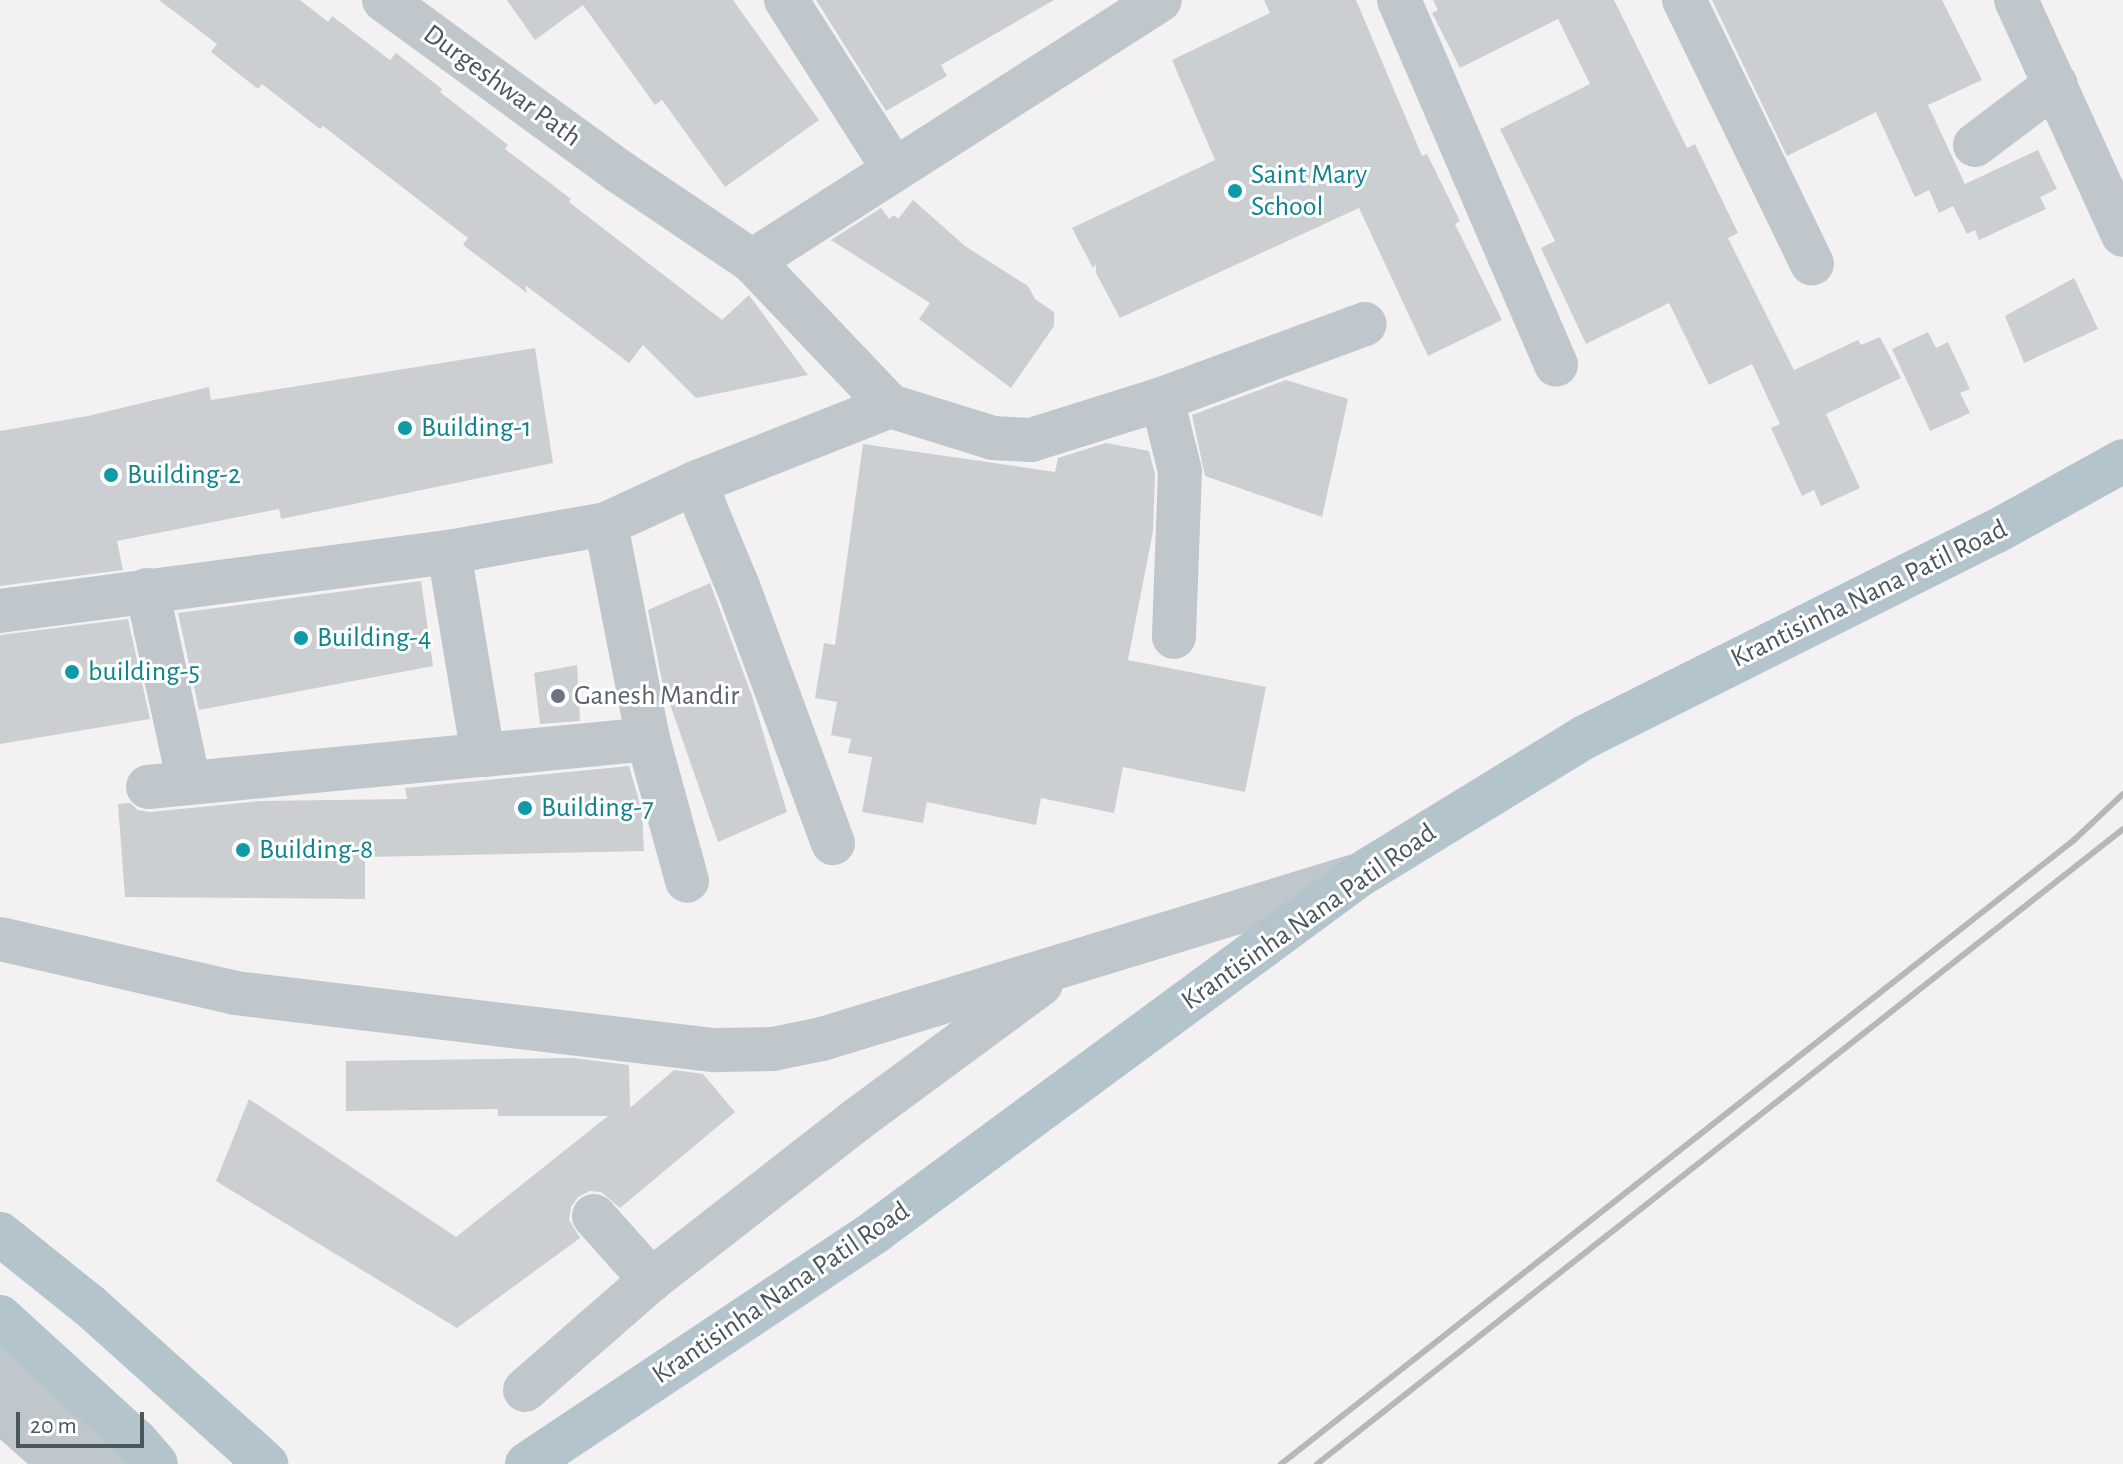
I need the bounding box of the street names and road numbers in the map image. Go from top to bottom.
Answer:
street label: Durgeshwar Path [416,17,588,155]
street label: Krantisinha Nana Patil Road [1725,512,2013,676]
street label: Krantisinha Nana Patil Road [1175,816,1443,1018]
street label: Krantisinha Nana Patil Road [646,1194,916,1392]

